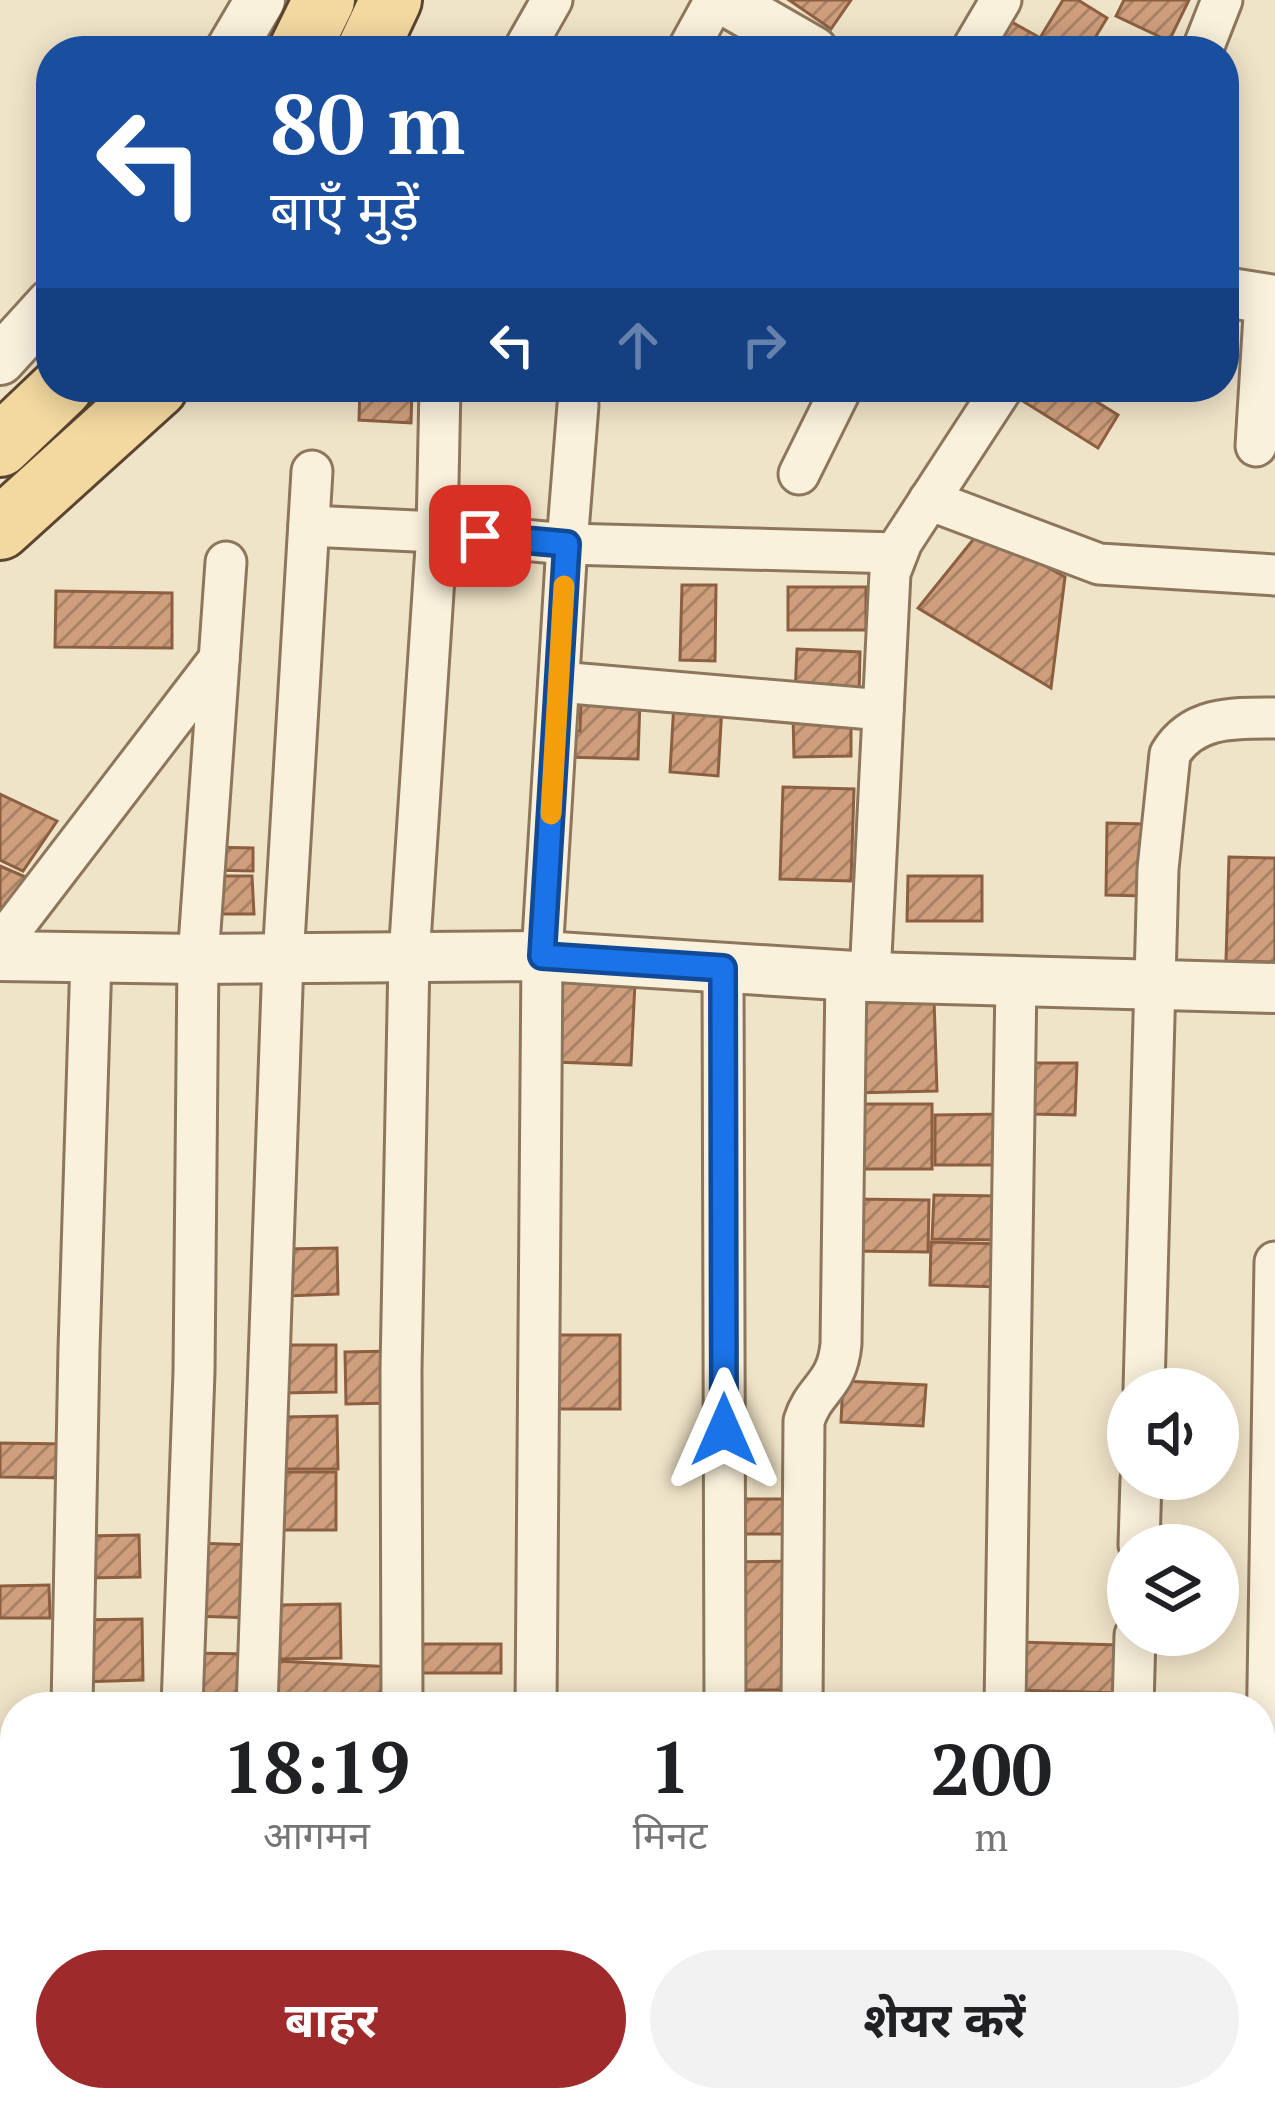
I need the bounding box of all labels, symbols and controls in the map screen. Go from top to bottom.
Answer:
text: 80 m [270,67,465,178]
icon: left [72,84,228,240]
text: बाएँ मुड़ें [270,174,419,245]
icon: left [479,312,545,378]
icon: ahead [605,312,671,378]
icon: right [731,312,797,378]
pin [429,485,531,587]
icon: arrive [447,503,513,569]
position arrow [661,1367,787,1493]
map controls [1107,1368,1239,1656]
button: sound [1107,1368,1239,1500]
button: layers [1107,1524,1239,1656]
text: 18:19 [223,1718,410,1814]
text: 1 [650,1718,691,1814]
text: 200 [930,1720,1052,1816]
text: आगमन [263,1808,370,1860]
text: मिनट [633,1808,708,1860]
text: m [974,1810,1008,1862]
button: बाहर [36,1950,626,2088]
button: शेयर करें [650,1950,1239,2088]

